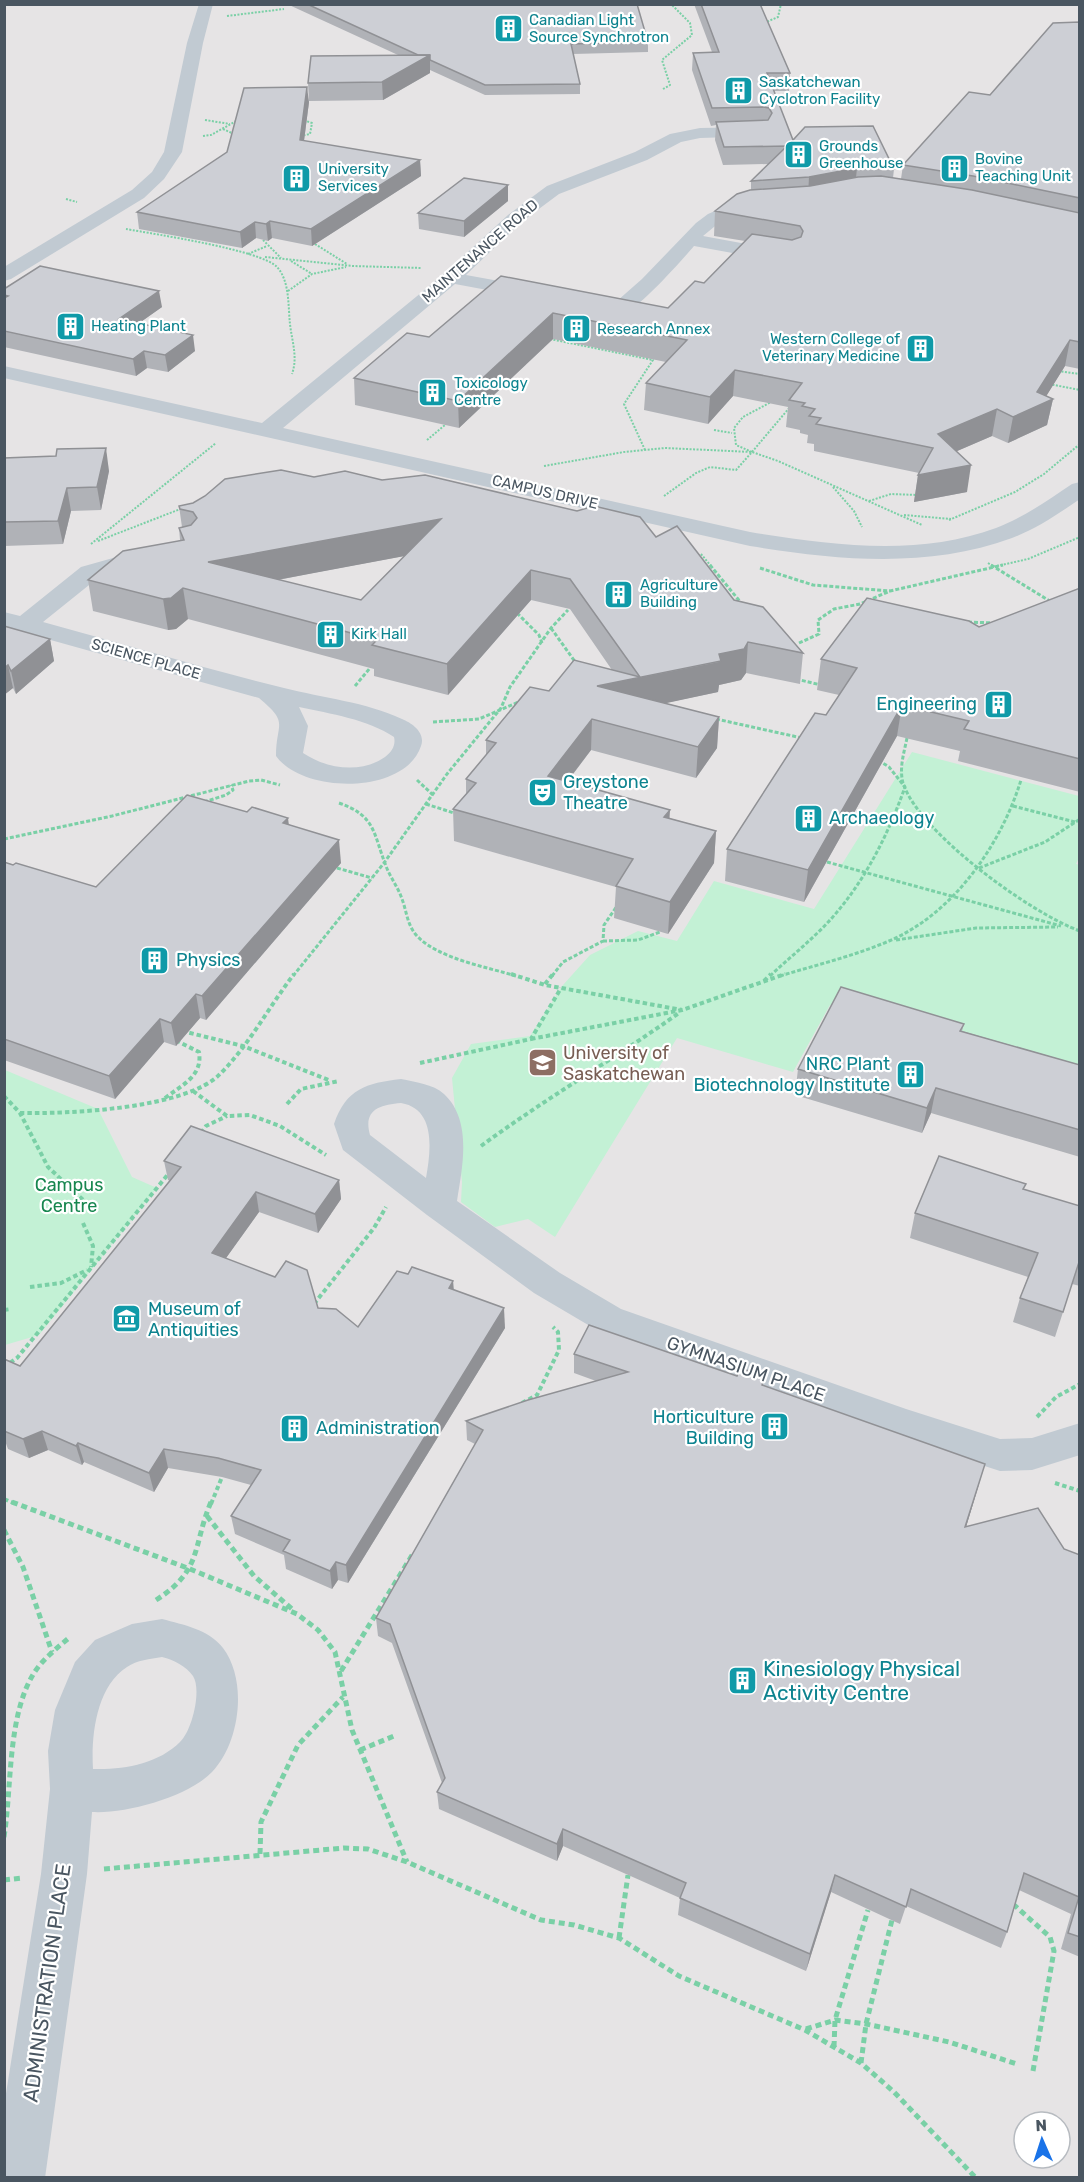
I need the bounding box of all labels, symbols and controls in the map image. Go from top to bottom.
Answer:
place label: Canadian Light Source Synchrotron [529,11,669,46]
building icon: Canadian Light Source Synchrotron [492,13,524,45]
place label: Saskatchewan Cyclotron Facility [759,73,880,108]
building icon: Saskatchewan Cyclotron Facility [722,75,754,107]
place label: Grounds Greenhouse [819,137,903,172]
building icon: Grounds Greenhouse [782,139,814,171]
place label: Bovine Teaching Unit [975,150,1071,185]
building icon: Bovine Teaching Unit [938,152,970,184]
place label: University Services [318,160,389,195]
building icon: University Services [281,162,313,194]
street label: MAINTENANCE ROAD [418,196,542,306]
building icon: Heating Plant [54,310,86,342]
building icon: Research Annex [560,313,592,345]
place label: Heating Plant [91,317,186,335]
place label: Research Annex [597,320,710,338]
place label: Western College of Veterinary Medicine [762,330,900,365]
building icon: Western College of Veterinary Medicine [905,332,937,364]
place label: Toxicology Centre [454,374,528,409]
building icon: Toxicology Centre [417,376,449,408]
street label: CAMPUS DRIVE [490,471,600,513]
place label: Agriculture Building [640,576,718,611]
building icon: Agriculture Building [603,578,635,610]
building icon: Kirk Hall [314,618,346,650]
place label: Kirk Hall [351,625,407,643]
street label: SCIENCE PLACE [89,635,203,683]
building icon: Engineering [982,688,1014,720]
place label: Engineering [876,693,977,715]
place label: Greystone Theatre [563,771,649,814]
theatre icon: Greystone Theatre [526,776,558,808]
building icon: Archaeology [792,802,824,834]
place label: Archaeology [829,807,934,829]
building icon: Physics [139,944,171,976]
place label: Physics [176,949,241,971]
place label: University of Saskatchewan [563,1042,685,1085]
school or university icon: University of Saskatchewan [526,1047,558,1079]
place label: NRC Plant Biotechnology Institute [693,1053,890,1096]
building icon: NRC Plant Biotechnology Institute [895,1058,927,1090]
park label: Campus Centre [35,1174,103,1217]
place label: Museum of Antiquities [148,1298,241,1341]
museum icon: Museum of Antiquities [111,1303,143,1335]
street label: GYMNASIUM PLACE [664,1332,828,1406]
place label: Horticulture Building [653,1406,754,1449]
building icon: Horticulture Building [759,1411,791,1443]
building icon: Administration [279,1412,311,1444]
place label: Administration [316,1417,440,1439]
place label: Kinesiology Physical Activity Centre [763,1656,960,1705]
building icon: Kinesiology Physical Activity Centre [726,1665,758,1697]
street label: ADMINISTRATION PLACE [17,1862,76,2104]
north arrow [1012,2110,1072,2170]
text: N [1035,2116,1047,2135]

